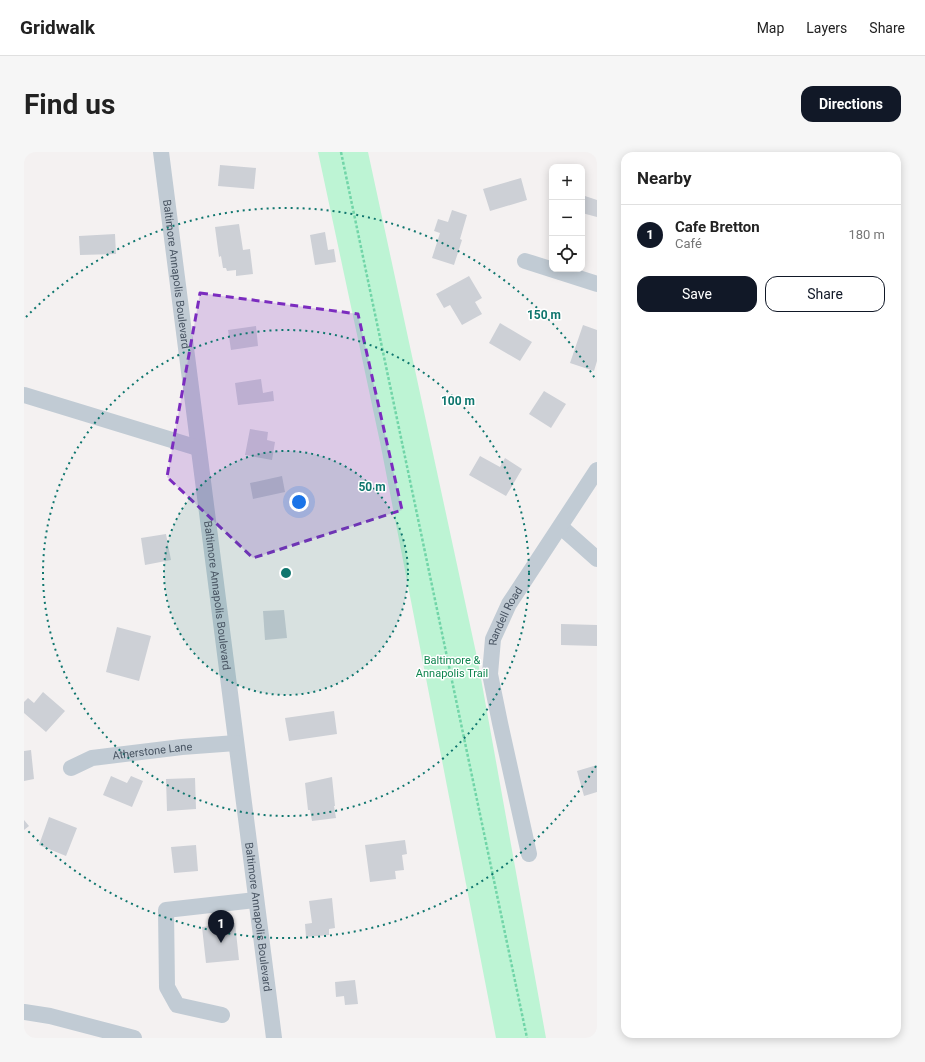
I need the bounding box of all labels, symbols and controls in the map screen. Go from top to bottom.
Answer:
text: Gridwalk [20,16,95,39]
text: Map [757,20,784,36]
text: Layers [806,20,847,36]
text: Share [869,20,905,36]
button: Directions [801,86,901,122]
text: Find us [24,88,115,121]
map controls [549,164,585,272]
button: + [549,164,585,200]
text: Nearby [637,168,692,188]
street label: Baltimore Annapolis Boulevard [160,199,192,349]
button: − [549,200,585,236]
text: Cafe Bretton [675,218,760,236]
text: 1 [646,227,654,242]
text: 180 m [848,227,885,242]
button: locate [549,236,585,272]
text: Café [675,236,702,251]
button: Save [637,276,757,312]
button: Share [765,276,885,312]
text: 150 m [527,308,561,322]
text: 100 m [441,394,475,408]
text: 50 m [358,480,386,494]
your location [289,492,309,512]
street label: Baltimore Annapolis Boulevard [201,520,233,671]
centre of rings [279,566,293,580]
street label: Randell Road [486,585,525,646]
park label: Baltimore & Annapolis Trail [416,654,488,680]
street label: Atherstone Lane [112,740,193,762]
street label: Baltimore Annapolis Boulevard [242,841,274,992]
pin: 1 [208,910,234,943]

